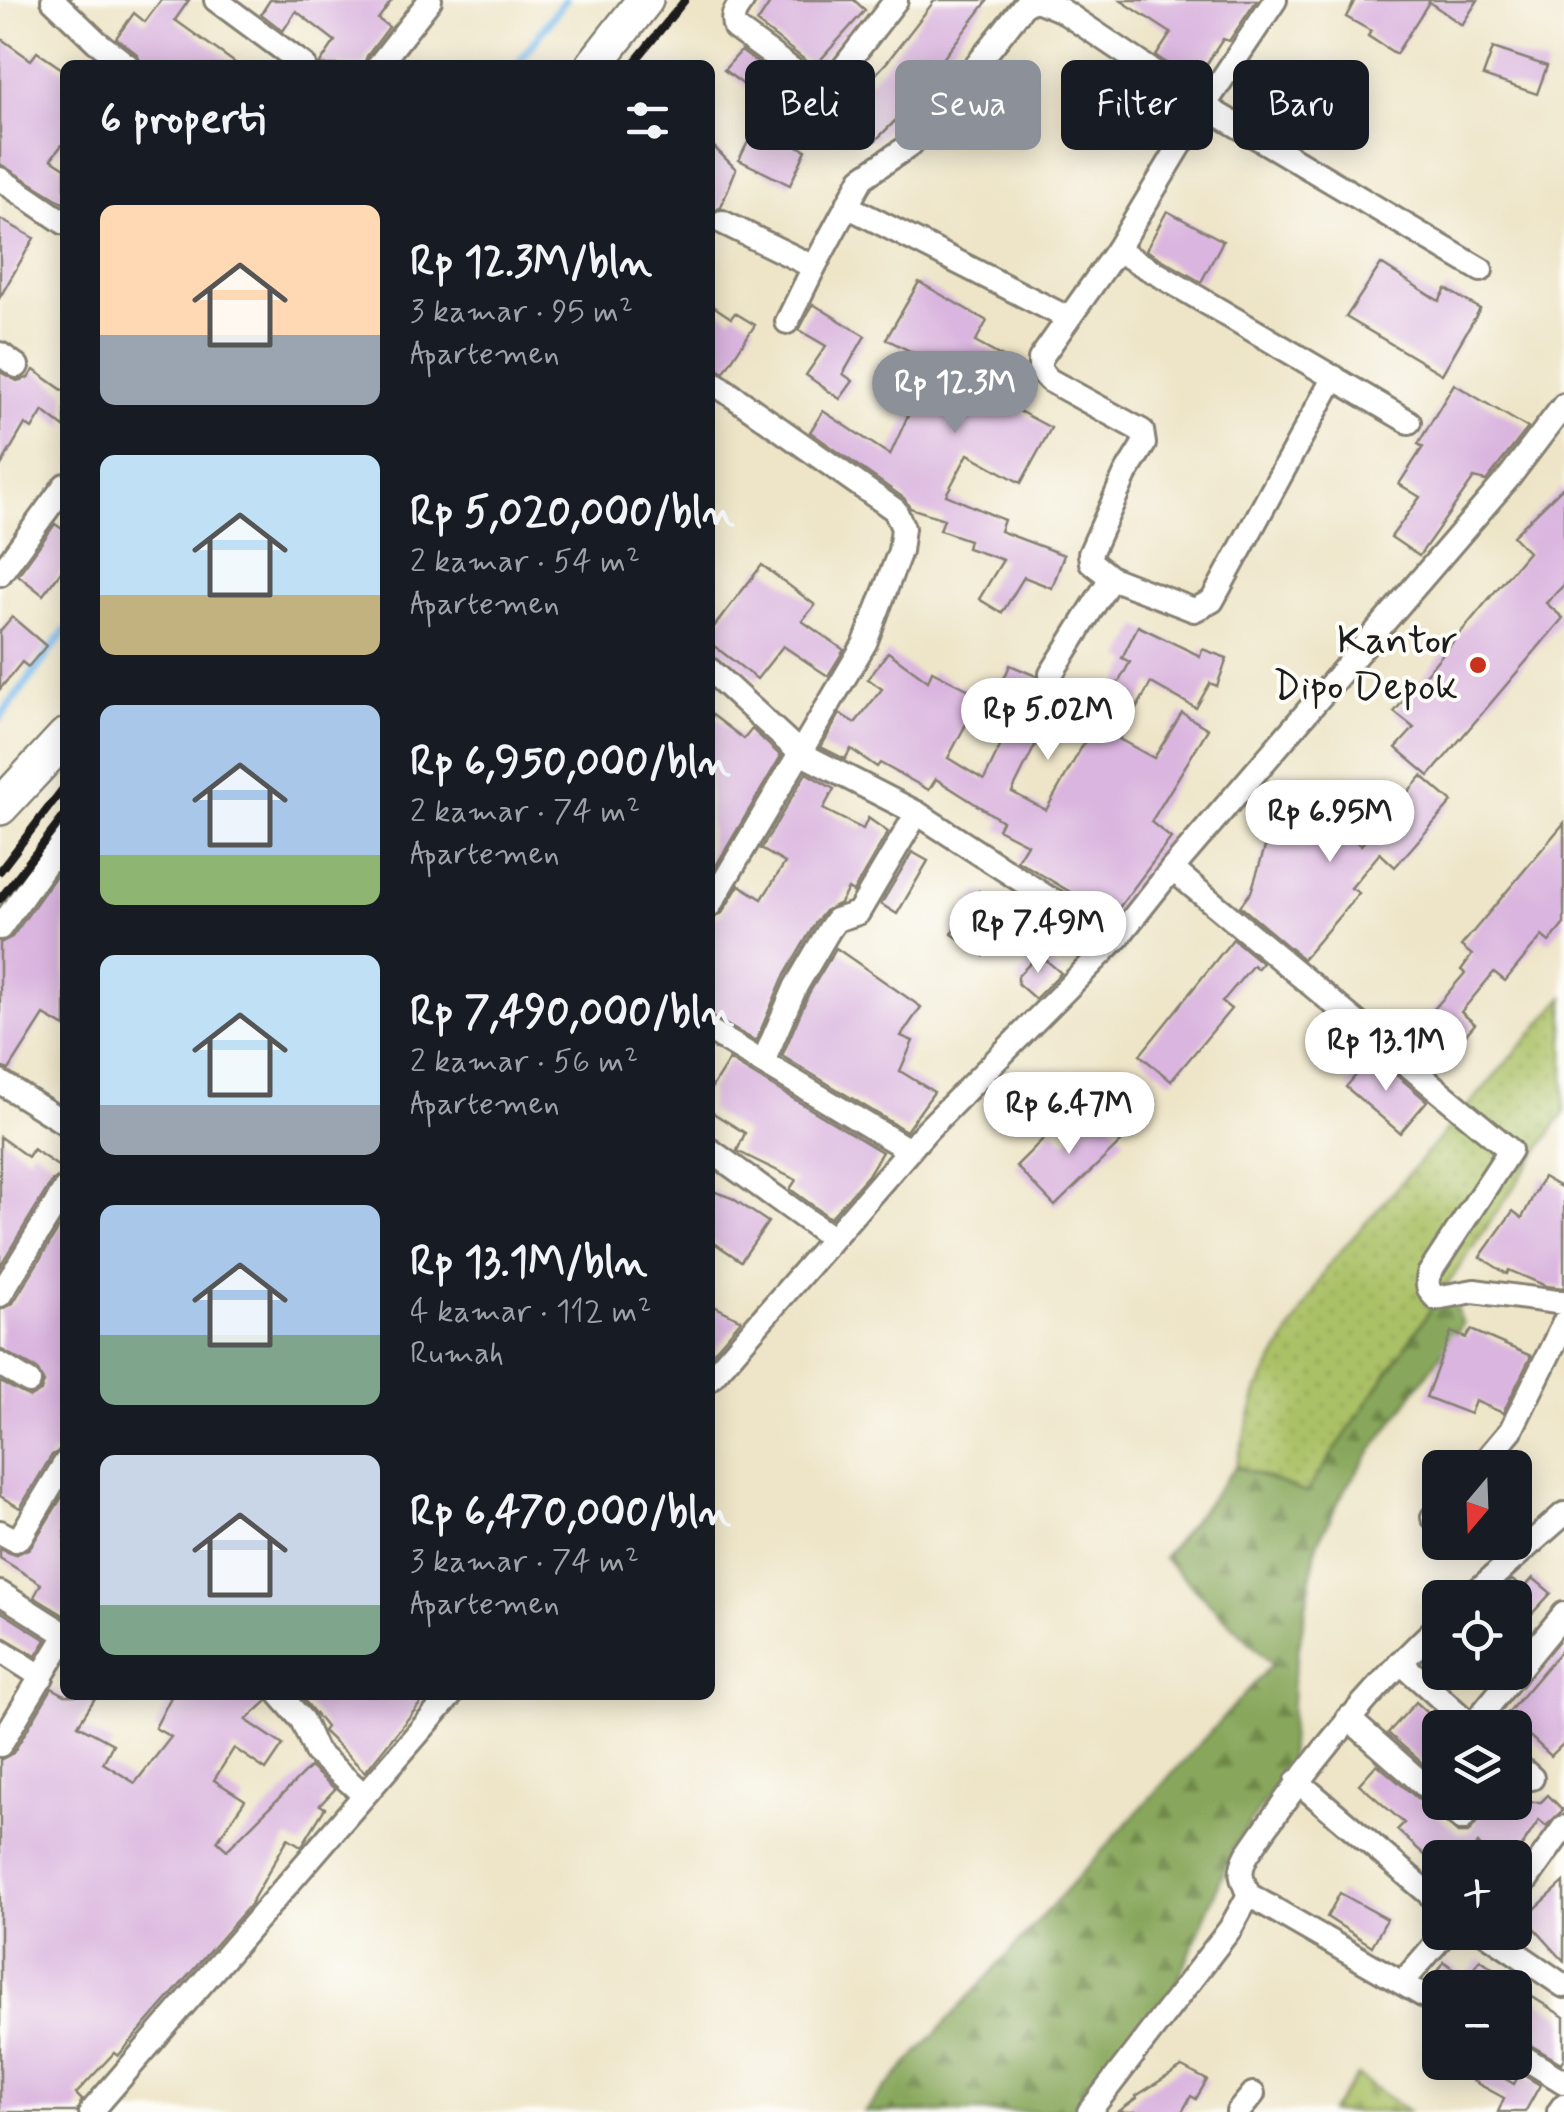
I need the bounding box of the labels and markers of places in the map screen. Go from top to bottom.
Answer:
pin: Rp 12.3M [852,351,1058,436]
place label: Kantor Dipo Depok [1273,616,1458,714]
marker: Kantor Dipo Depok [1467,654,1489,676]
pin: Rp 5.02M [945,678,1151,763]
pin: Rp 6.95M [1227,780,1433,865]
pin: Rp 7.49M [935,891,1141,976]
pin: Rp 13.1M [1283,1009,1489,1094]
pin: Rp 6.47M [966,1072,1172,1157]

